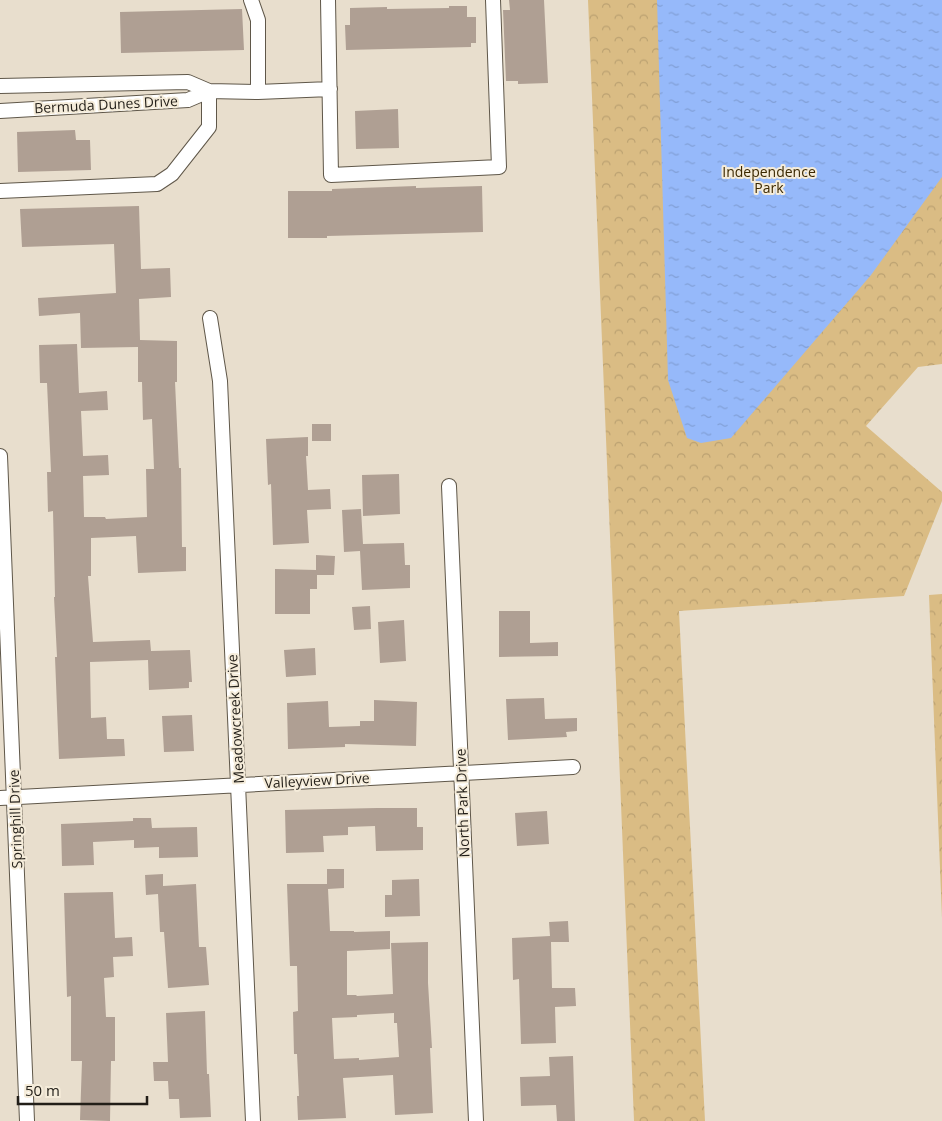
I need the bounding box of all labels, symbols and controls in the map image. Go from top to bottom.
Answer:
street label: Bermuda Dunes Drive [34,91,178,117]
park label: Independence Park [722,162,816,197]
street label: Meadowcreek Drive [222,654,248,784]
street label: North Park Drive [451,748,473,858]
street label: Valleyview Drive [264,768,370,792]
street label: Springhill Drive [4,769,26,869]
scale bar [18,1074,146,1106]
text: 50 m [25,1080,60,1100]

